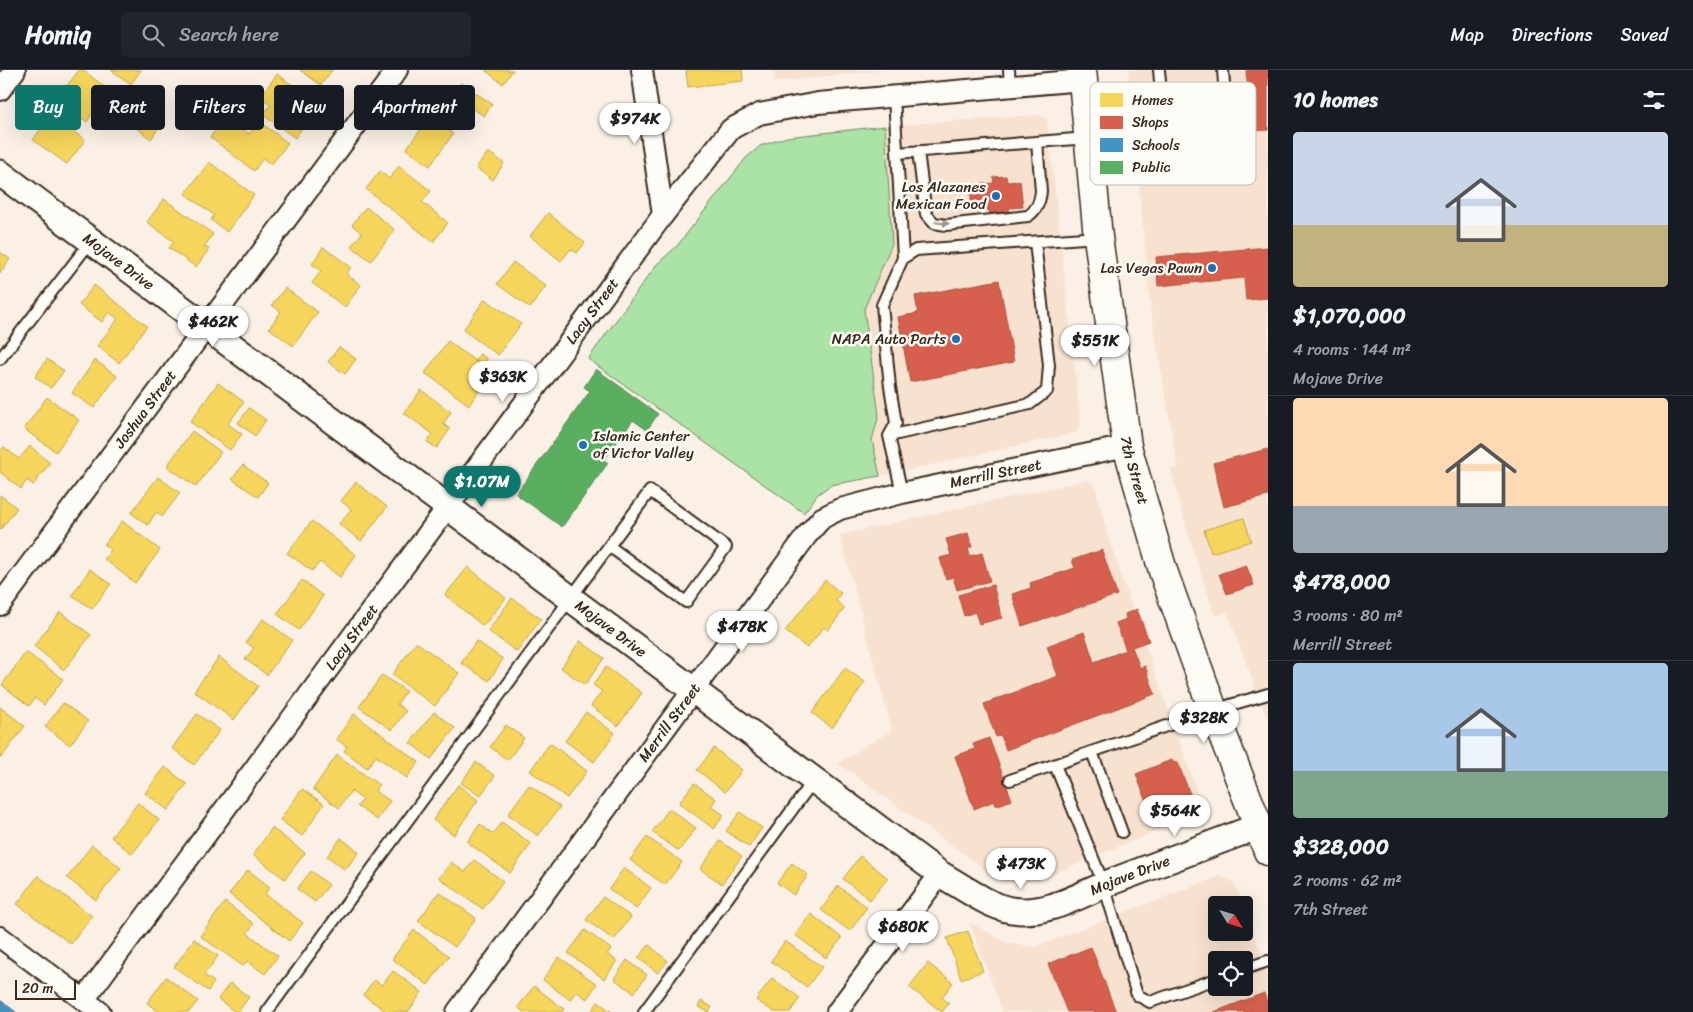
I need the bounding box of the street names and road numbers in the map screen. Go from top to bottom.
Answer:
street label: Mojave Drive [77,226,160,297]
street label: Lacy Street [559,272,626,350]
street label: Joshua Street [107,364,184,455]
street label: 7th Street [1113,434,1156,508]
street label: Merrill Street [947,451,1044,496]
street label: Mojave Drive [569,593,653,664]
street label: Lacy Street [318,598,385,676]
street label: Merrill Street [631,677,708,768]
street label: Mojave Drive [1085,848,1174,903]

